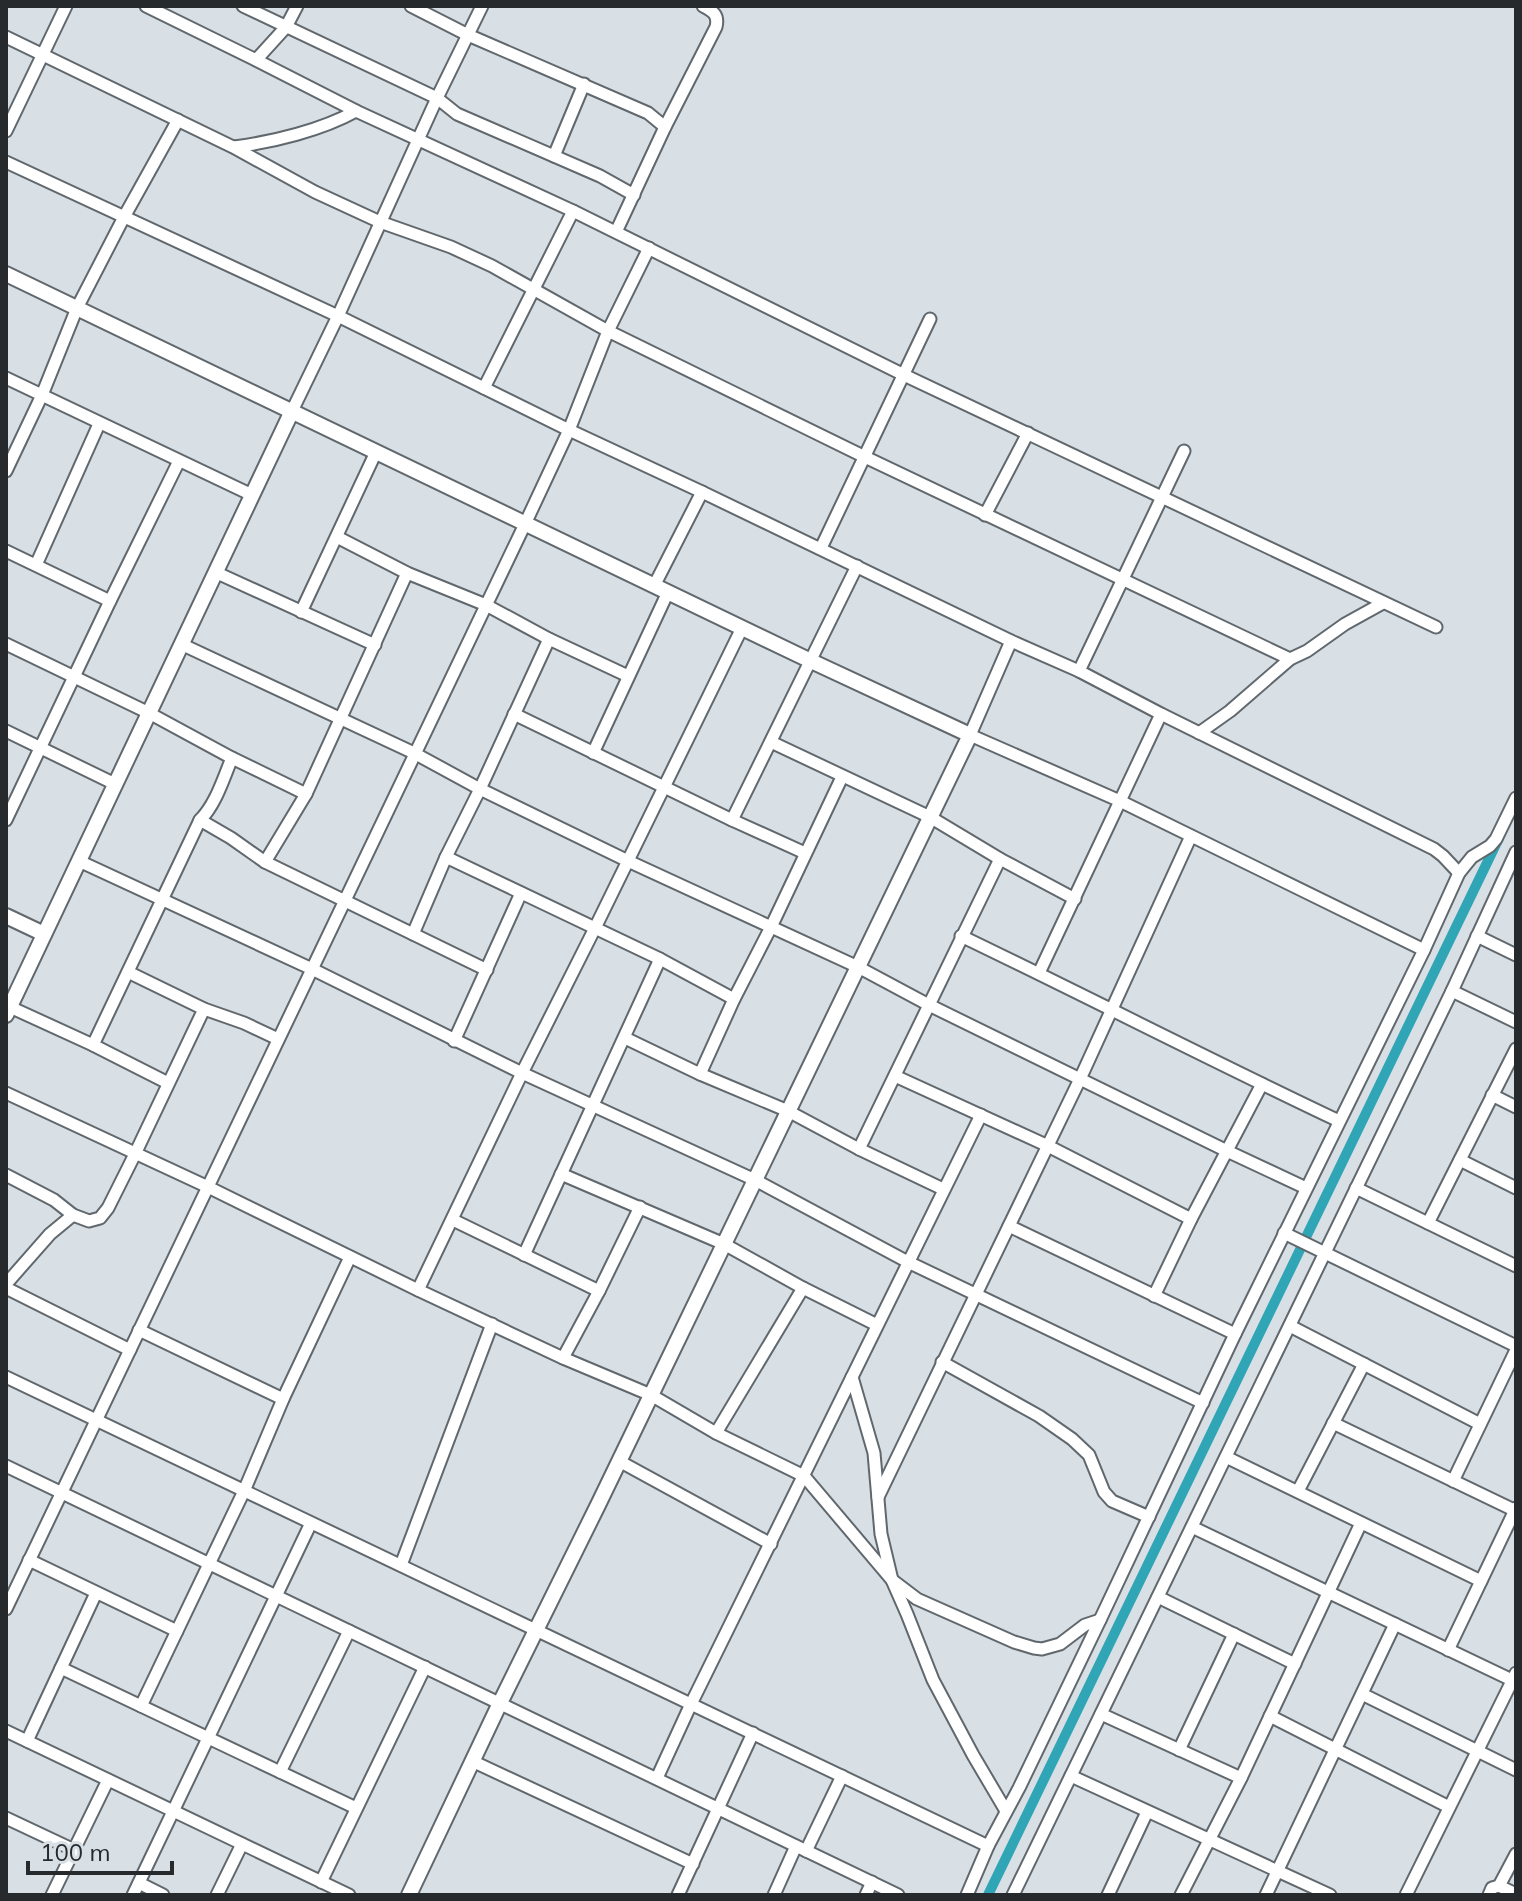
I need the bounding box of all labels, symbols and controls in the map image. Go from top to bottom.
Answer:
scale bar [28,1825,172,1875]
text: 100 m [40,1837,111,1867]

